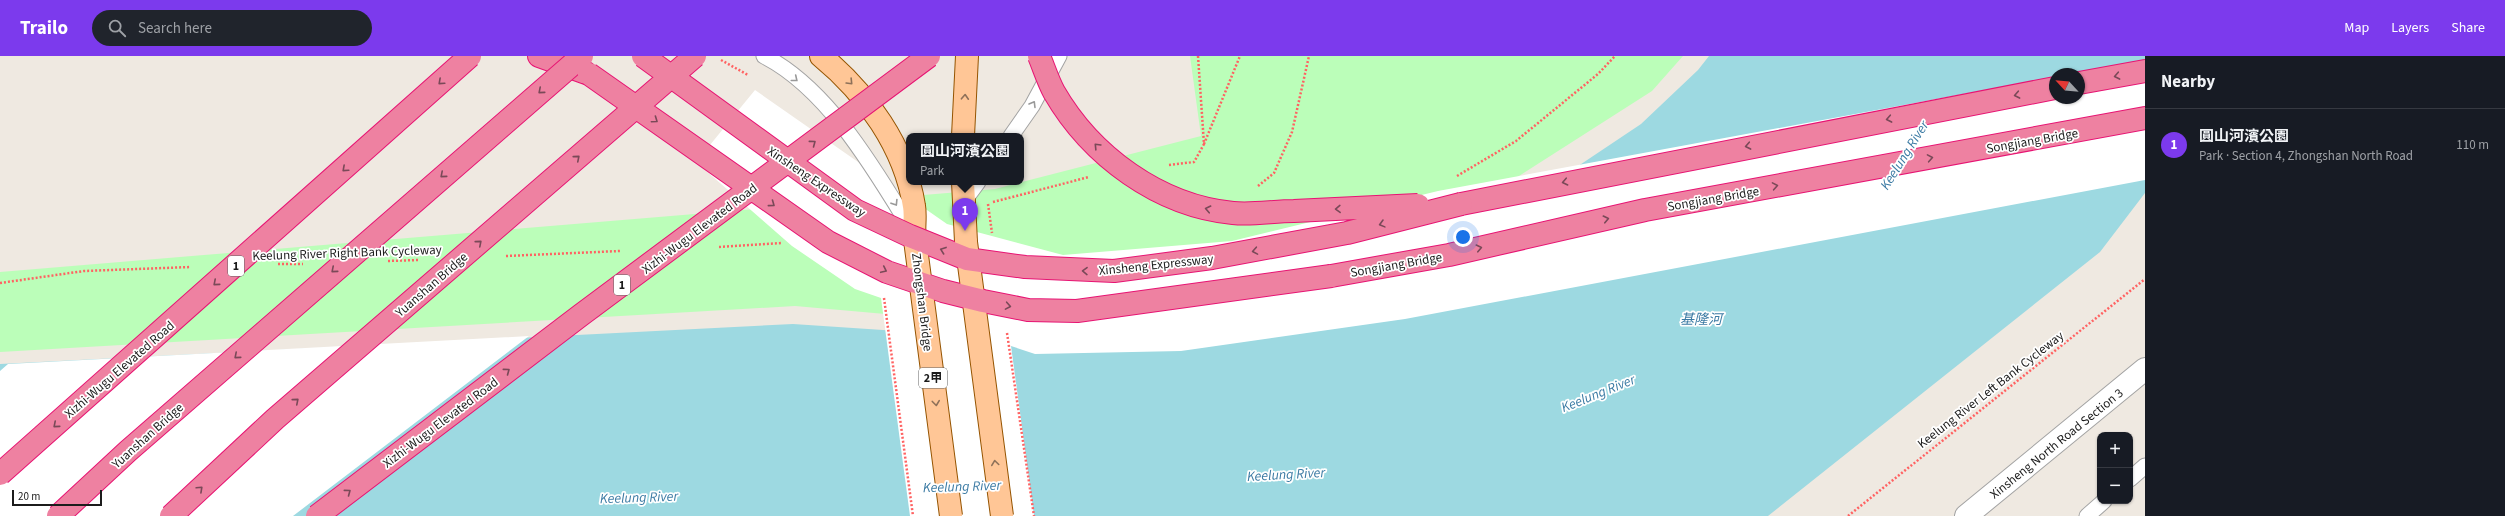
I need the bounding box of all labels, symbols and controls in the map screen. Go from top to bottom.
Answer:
search box [92,10,372,46]
text: Trailo [20,15,68,42]
icon: search [106,17,128,39]
text: Search here [138,18,212,39]
text: Map [2344,18,2369,38]
text: Layers [2391,18,2429,38]
text: Share [2451,18,2485,38]
north arrow [2049,68,2085,104]
text: Nearby [2161,70,2215,94]
one-way arrow [2114,71,2121,80]
one-way arrow [791,74,798,81]
one-way arrow [439,77,446,84]
one-way arrow [845,77,853,85]
one-way arrow [539,86,546,93]
one-way arrow [2014,90,2020,99]
one-way arrow [960,94,969,100]
one-way arrow [1029,101,1036,108]
one-way arrow [1886,114,1892,123]
one-way arrow [651,115,658,123]
water label: Keelung River [1876,116,1935,194]
street label: Songjiang Bridge [1985,124,2079,158]
text: 圓山河濱公園 [2199,126,2289,147]
popup [906,133,1024,185]
text: 1 [2171,136,2177,154]
text: 110 m [2456,136,2489,154]
one-way arrow [809,141,816,148]
text: 圓山河濱公園 [920,141,1010,162]
street label: Xinsheng Expressway [764,142,869,222]
one-way arrow [1744,142,1751,150]
one-way arrow [1094,143,1102,151]
text: Park · Section 4, Zhongshan North Road [2199,147,2413,165]
one-way arrow [1927,154,1934,163]
one-way arrow [572,155,580,163]
text: Park [920,162,944,180]
one-way arrow [342,164,350,172]
one-way arrow [440,171,447,178]
one-way arrow [1562,177,1568,185]
street label: Xizhi-Wugu Elevated Road [638,179,761,278]
street label: Songjiang Bridge [1666,182,1760,216]
one-way arrow [1772,182,1778,191]
pin: 1 [952,198,978,231]
one-way arrow [768,199,775,206]
one-way arrow [891,199,898,206]
one-way arrow [1335,204,1341,213]
one-way arrow [1205,205,1211,213]
one-way arrow [1603,215,1609,223]
one-way arrow [1379,219,1386,228]
your location [1453,227,1473,247]
street label: Keelung River Right Bank Cycleway [252,241,442,265]
one-way arrow [474,241,481,248]
one-way arrow [1476,244,1483,253]
one-way arrow [1252,246,1258,254]
one-way arrow [939,247,946,255]
street label: Yuanshan Bridge [391,248,472,322]
street label: Songjiang Bridge [1349,248,1443,282]
street label: Xinsheng Expressway [1098,250,1214,280]
street label: Zhongshan Bridge [907,252,937,352]
road number: 1 [228,256,244,276]
one-way arrow [332,265,339,272]
one-way arrow [879,265,887,273]
one-way arrow [1082,266,1088,275]
road number: 1 [614,275,630,295]
one-way arrow [213,279,221,286]
one-way arrow [1005,301,1011,310]
water label: 基隆河 [1680,310,1725,330]
street label: Xizhi-Wugu Elevated Road [61,317,179,423]
street label: Keelung River Left Bank Cycleway [1914,327,2068,453]
one-way arrow [234,351,241,358]
road number: 2甲 [919,368,947,388]
one-way arrow [503,369,510,376]
water label: Keelung River [1558,370,1640,418]
street label: Xizhi-Wugu Elevated Road [379,373,502,472]
street label: Xinsheng North Road Section 3 [1986,384,2127,503]
street label: Yuanshan Bridge [107,399,187,473]
one-way arrow [291,399,298,406]
one-way arrow [931,400,940,407]
one-way arrow [53,420,60,427]
map controls [2097,432,2133,504]
button: + [2097,432,2133,468]
one-way arrow [991,460,1000,467]
water label: Keelung River [1246,463,1327,487]
button: − [2097,468,2133,504]
water label: Keelung River [923,476,1003,498]
one-way arrow [195,487,203,494]
water label: Keelung River [600,487,680,509]
scale bar [12,488,102,507]
text: 20 m [18,489,40,504]
one-way arrow [343,490,350,497]

